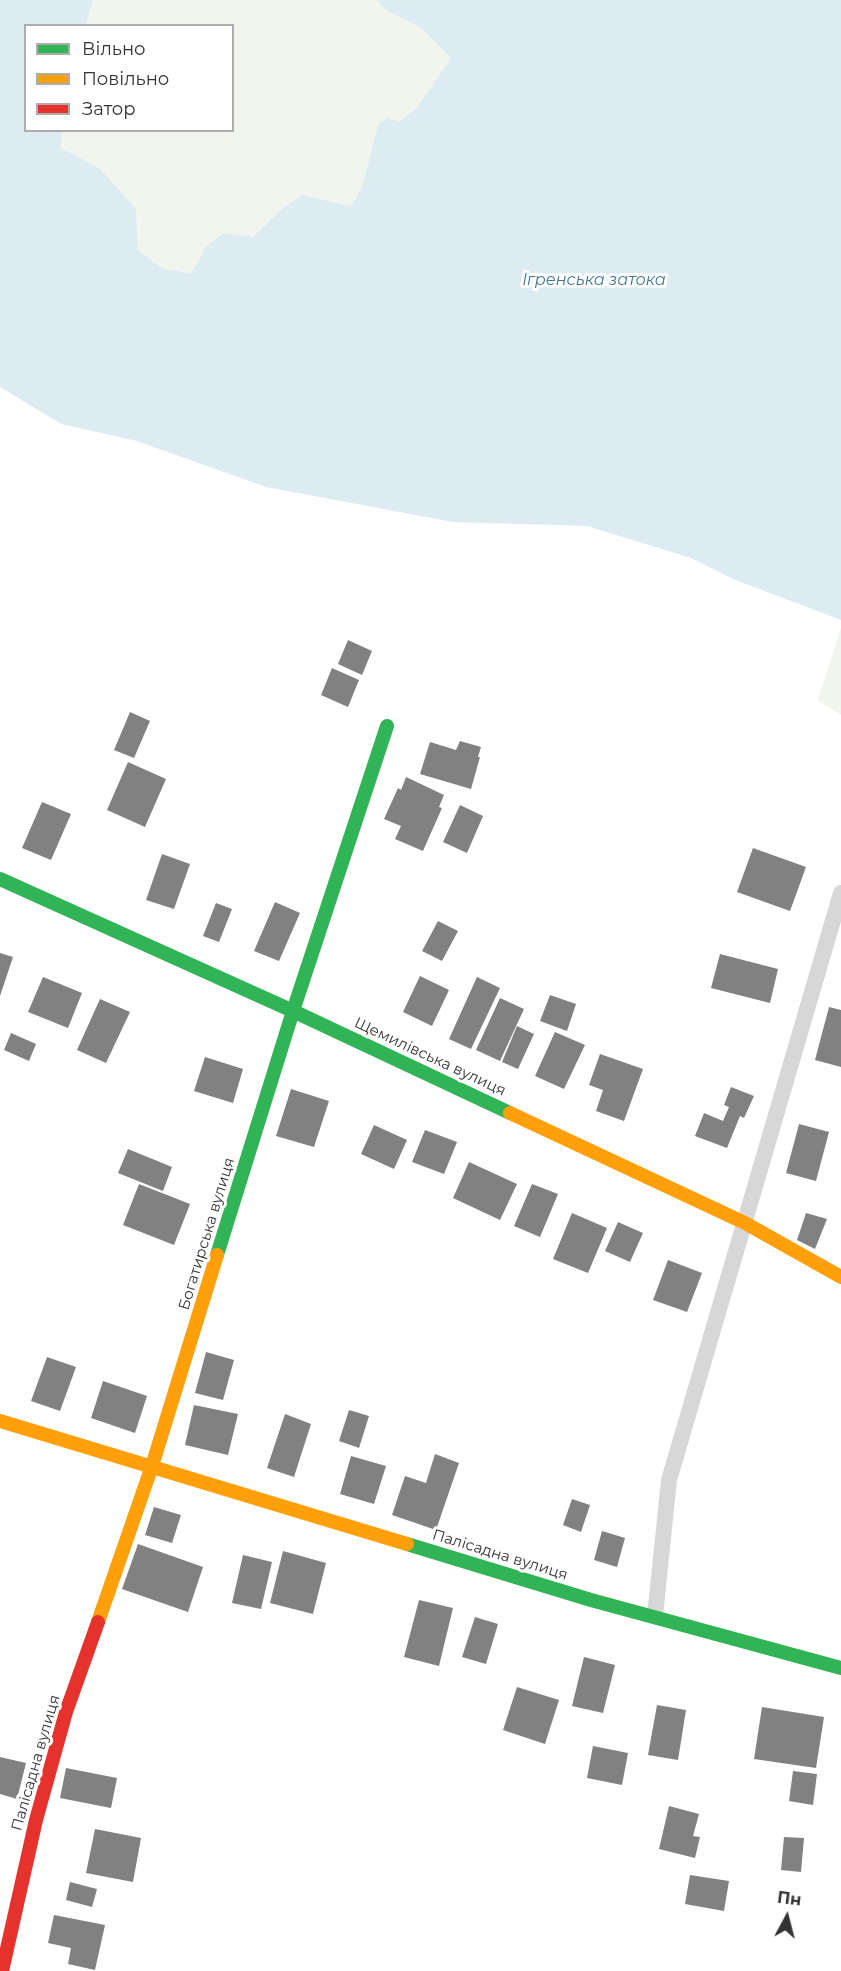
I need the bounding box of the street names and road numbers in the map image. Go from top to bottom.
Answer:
street label: Щемилівська вулиця [351,1014,509,1100]
street label: Богатирська вулиця [175,1156,239,1312]
street label: Палісадна вулиця [430,1526,570,1584]
street label: Палісадна вулиця [8,1693,64,1833]

